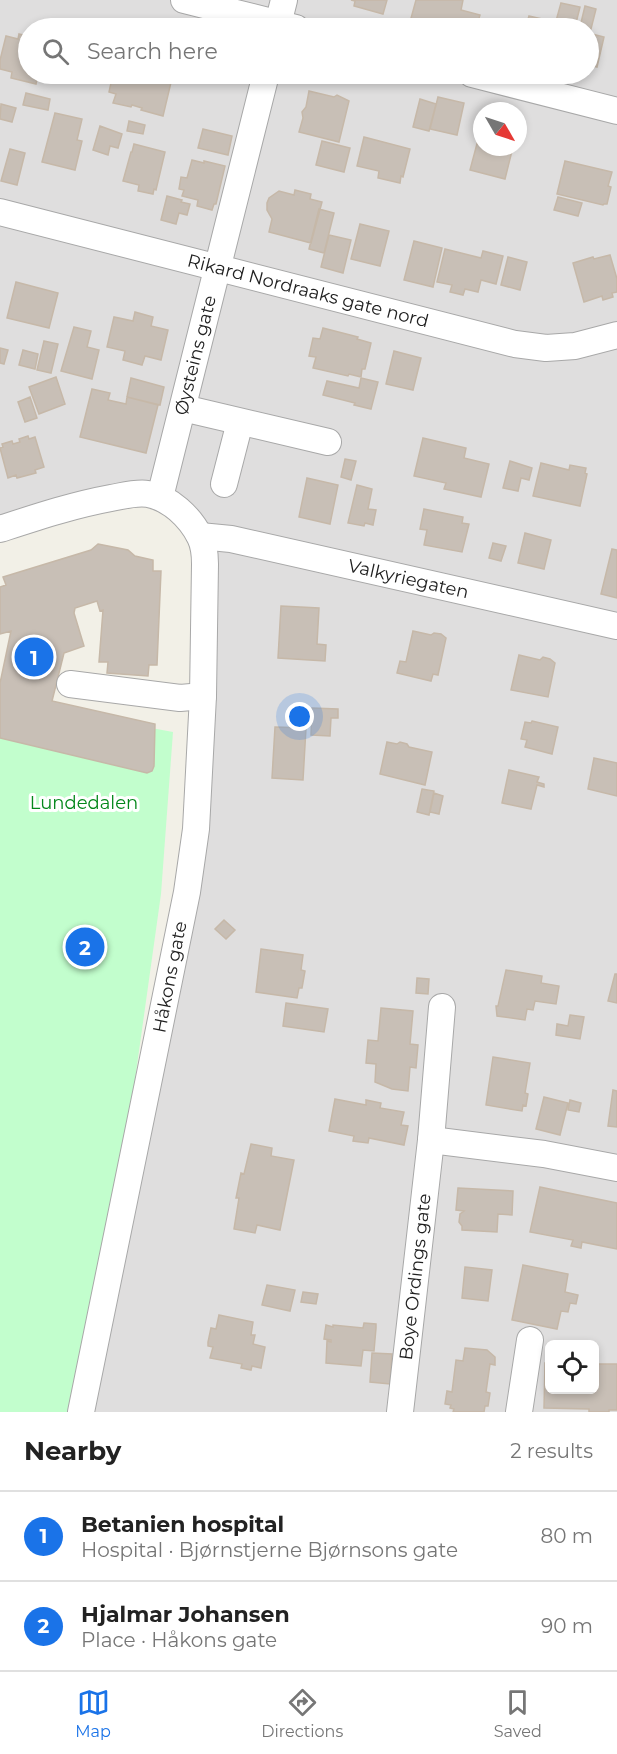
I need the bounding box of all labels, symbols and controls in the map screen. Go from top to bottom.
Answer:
search box [18,18,599,84]
icon: search [39,35,72,68]
text: Search here [87,38,218,65]
north arrow [473,102,527,156]
street label: Rikard Nordraaks gate nord [185,249,431,332]
street label: Øysteins gate [170,293,221,418]
street label: Valkyriegaten [346,555,471,603]
pin: 1 [15,634,54,680]
your location [285,702,314,731]
park label: Lundedalen [30,792,138,814]
street label: Håkons gate [148,919,192,1035]
pin: 2 [66,924,104,970]
street label: Boye Ordings gate [395,1192,436,1361]
map controls [545,1340,599,1394]
button: locate [545,1340,599,1394]
text: Nearby [24,1435,121,1467]
text: 2 results [510,1439,593,1463]
text: Betanien hospital [81,1511,284,1538]
text: 1 [40,1524,47,1548]
text: 80 m [541,1524,593,1548]
text: Hospital · Bjørnstjerne Bjørnsons gate [81,1538,458,1562]
text: Hjalmar Johansen [81,1601,290,1628]
text: 2 [38,1614,49,1638]
text: 90 m [541,1614,593,1638]
text: Place · Håkons gate [81,1628,277,1652]
tab: Map [75,1686,111,1741]
tab: Directions [261,1686,343,1741]
tab: Saved [494,1686,542,1741]

